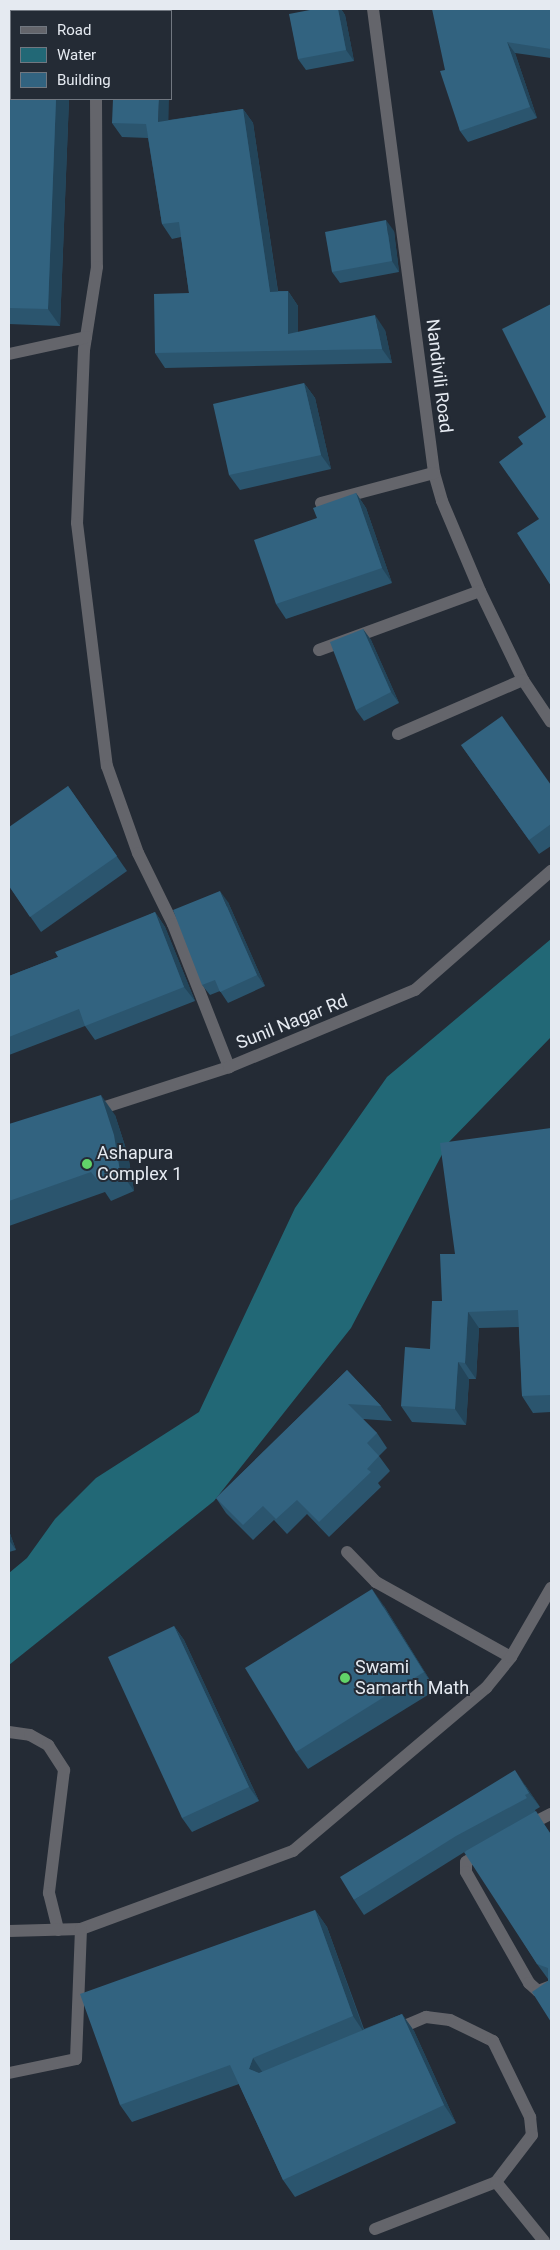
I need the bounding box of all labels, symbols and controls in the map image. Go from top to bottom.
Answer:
legend [10,10,172,100]
text: Road [57,21,91,39]
text: Water [57,46,96,64]
text: Building [57,71,111,89]
street label: Nandivili Road [421,318,457,434]
street label: Sunil Nagar Rd [233,990,351,1054]
place label: Ashapura Complex 1 [97,1143,182,1186]
marker: Ashapura Complex 1 [81,1158,93,1170]
place label: Swami Samarth Math [355,1657,469,1700]
marker: Swami Samarth Math [339,1672,351,1684]

